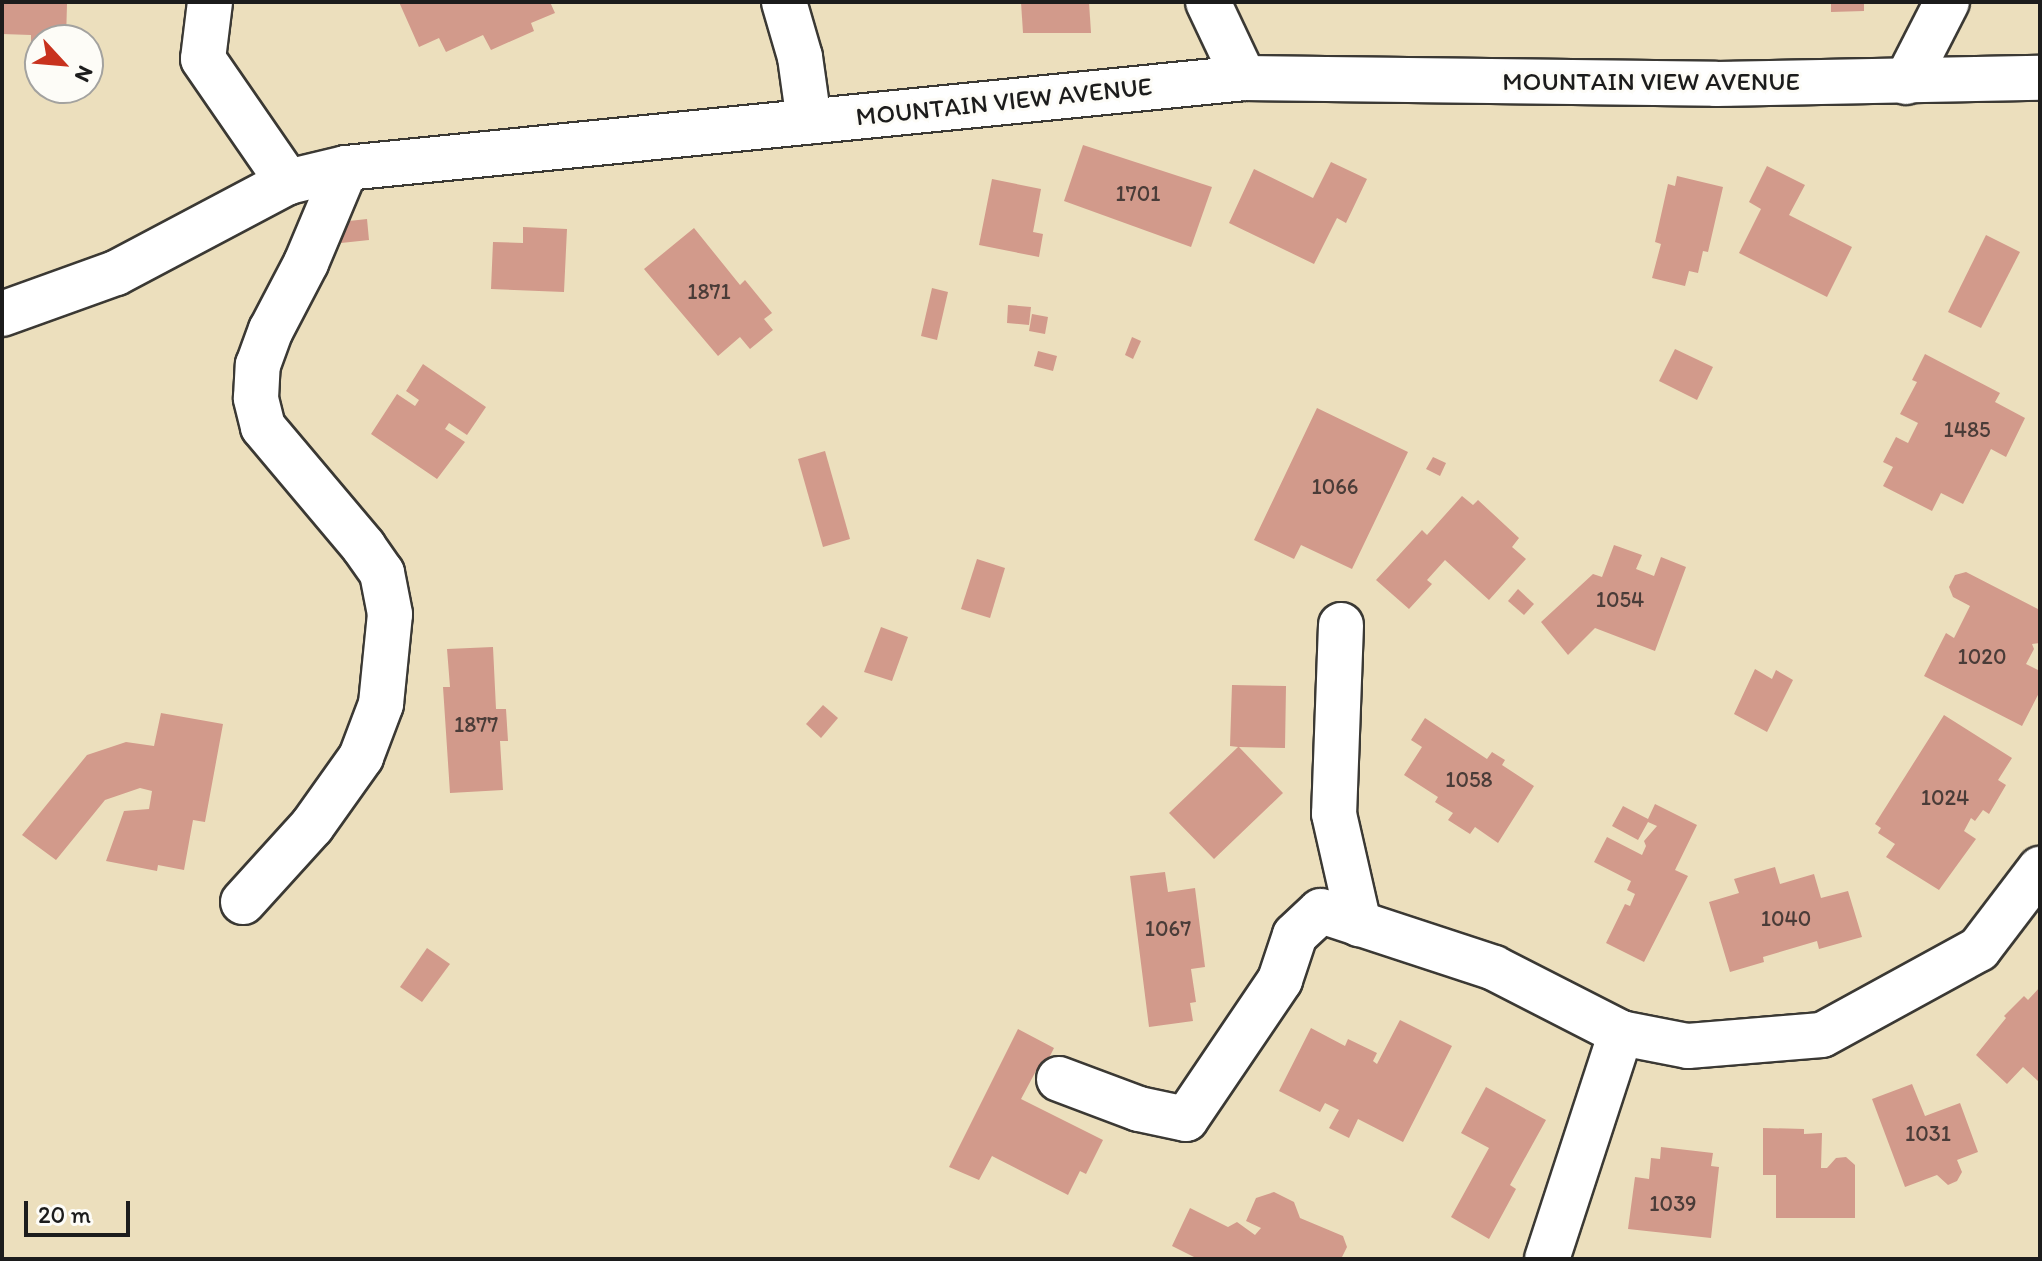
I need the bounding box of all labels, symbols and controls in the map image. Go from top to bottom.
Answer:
north arrow [24,24,104,104]
text: N [69,61,100,86]
street label: MOUNTAIN VIEW AVENUE [1501,66,1801,98]
street label: MOUNTAIN VIEW AVENUE [853,71,1155,133]
house number: 1701 [1116,181,1160,207]
house number: 1871 [687,279,731,305]
house number: 1485 [1943,417,1991,443]
house number: 1066 [1311,474,1359,500]
house number: 1054 [1596,587,1644,613]
house number: 1020 [1958,644,2006,670]
house number: 1877 [454,712,498,738]
house number: 1058 [1445,767,1493,793]
house number: 1024 [1921,785,1969,811]
house number: 1040 [1761,906,1811,932]
house number: 1067 [1145,916,1191,942]
house number: 1031 [1905,1121,1951,1147]
scale bar [28,1185,134,1235]
house number: 1039 [1649,1191,1697,1217]
text: 20 m [38,1200,91,1229]

